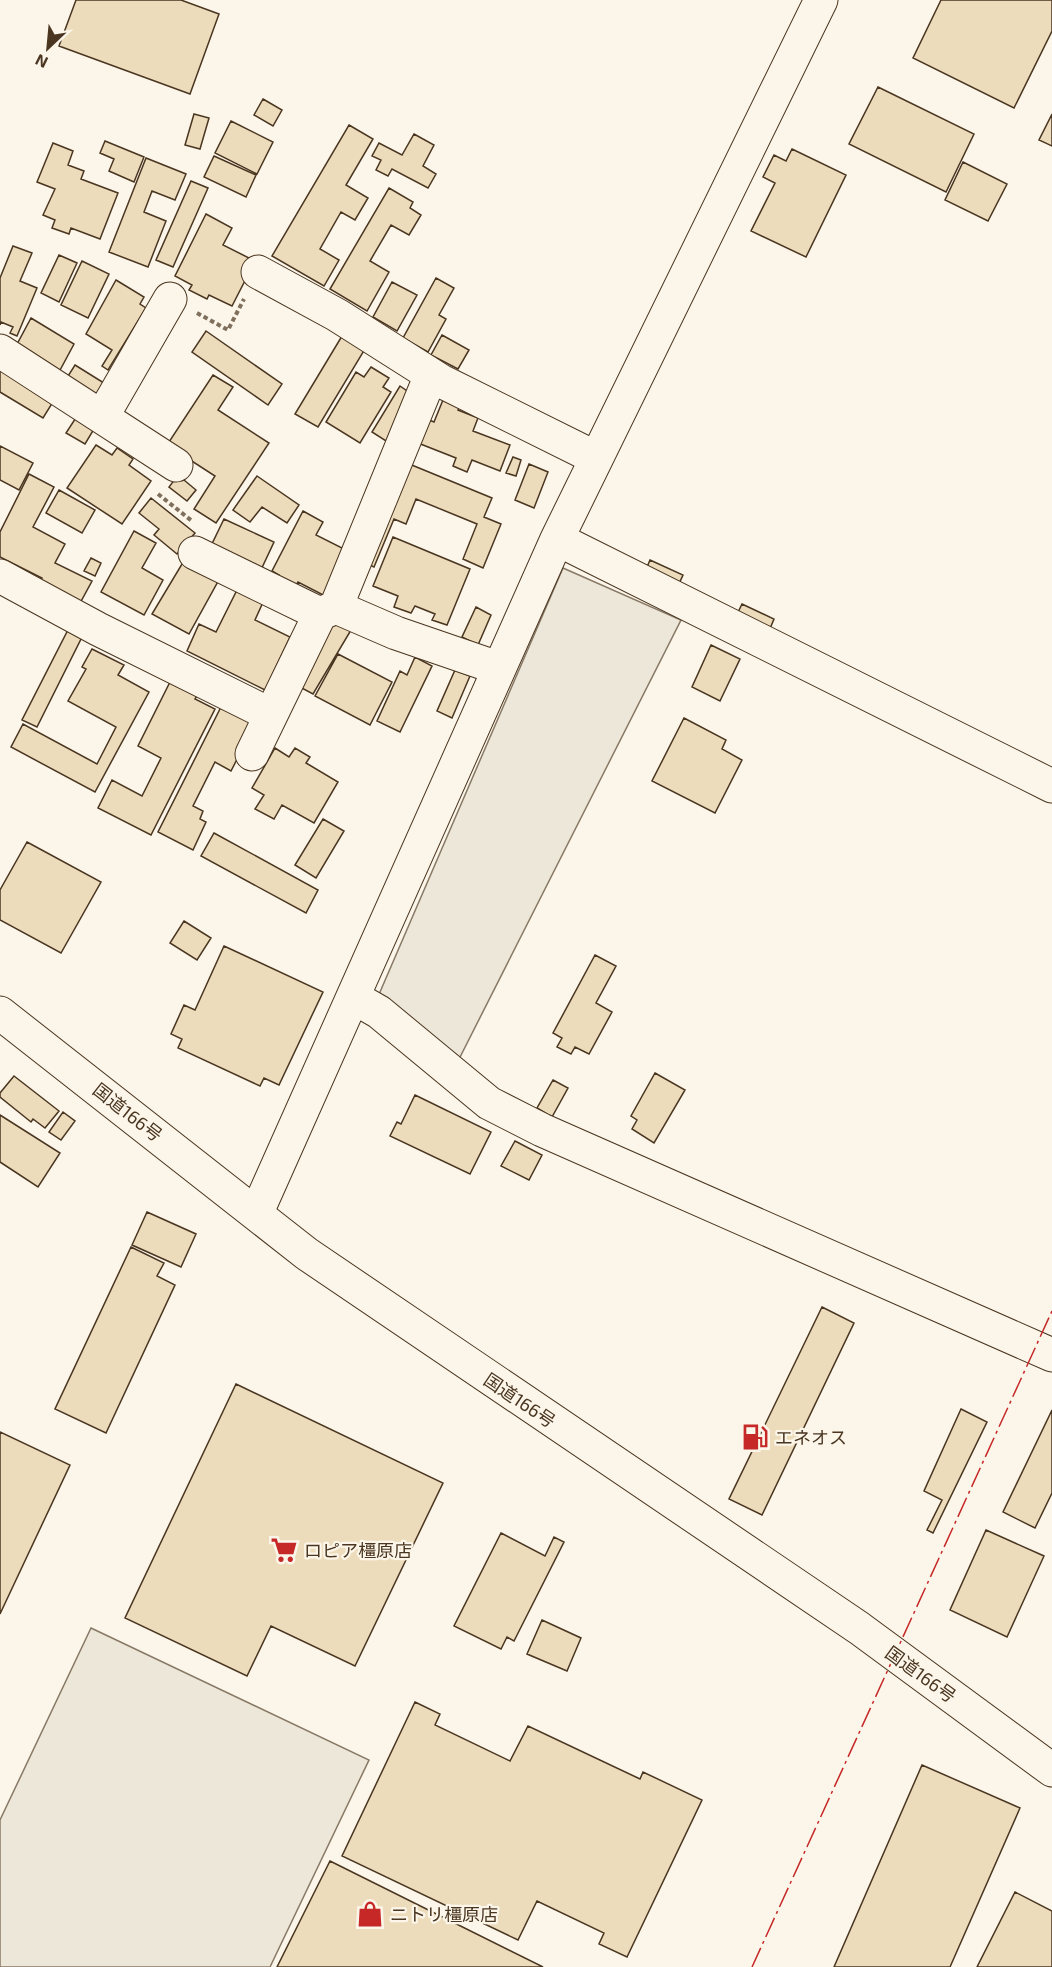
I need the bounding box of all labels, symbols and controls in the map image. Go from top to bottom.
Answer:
north arrow [18,18,78,78]
text: N [32,51,51,73]
street label: 国道166号 [89,1078,167,1146]
street label: 国道166号 [480,1368,560,1432]
fuel station icon: エネオス [740,1422,770,1452]
place label: エネオス [775,1426,847,1448]
supermarket icon: ロピア橿原店 [269,1535,299,1565]
place label: ロピア橿原店 [304,1539,412,1561]
street label: 国道166号 [881,1641,961,1707]
shop icon: ニトリ橿原店 [355,1899,385,1929]
place label: ニトリ橿原店 [390,1903,498,1925]

